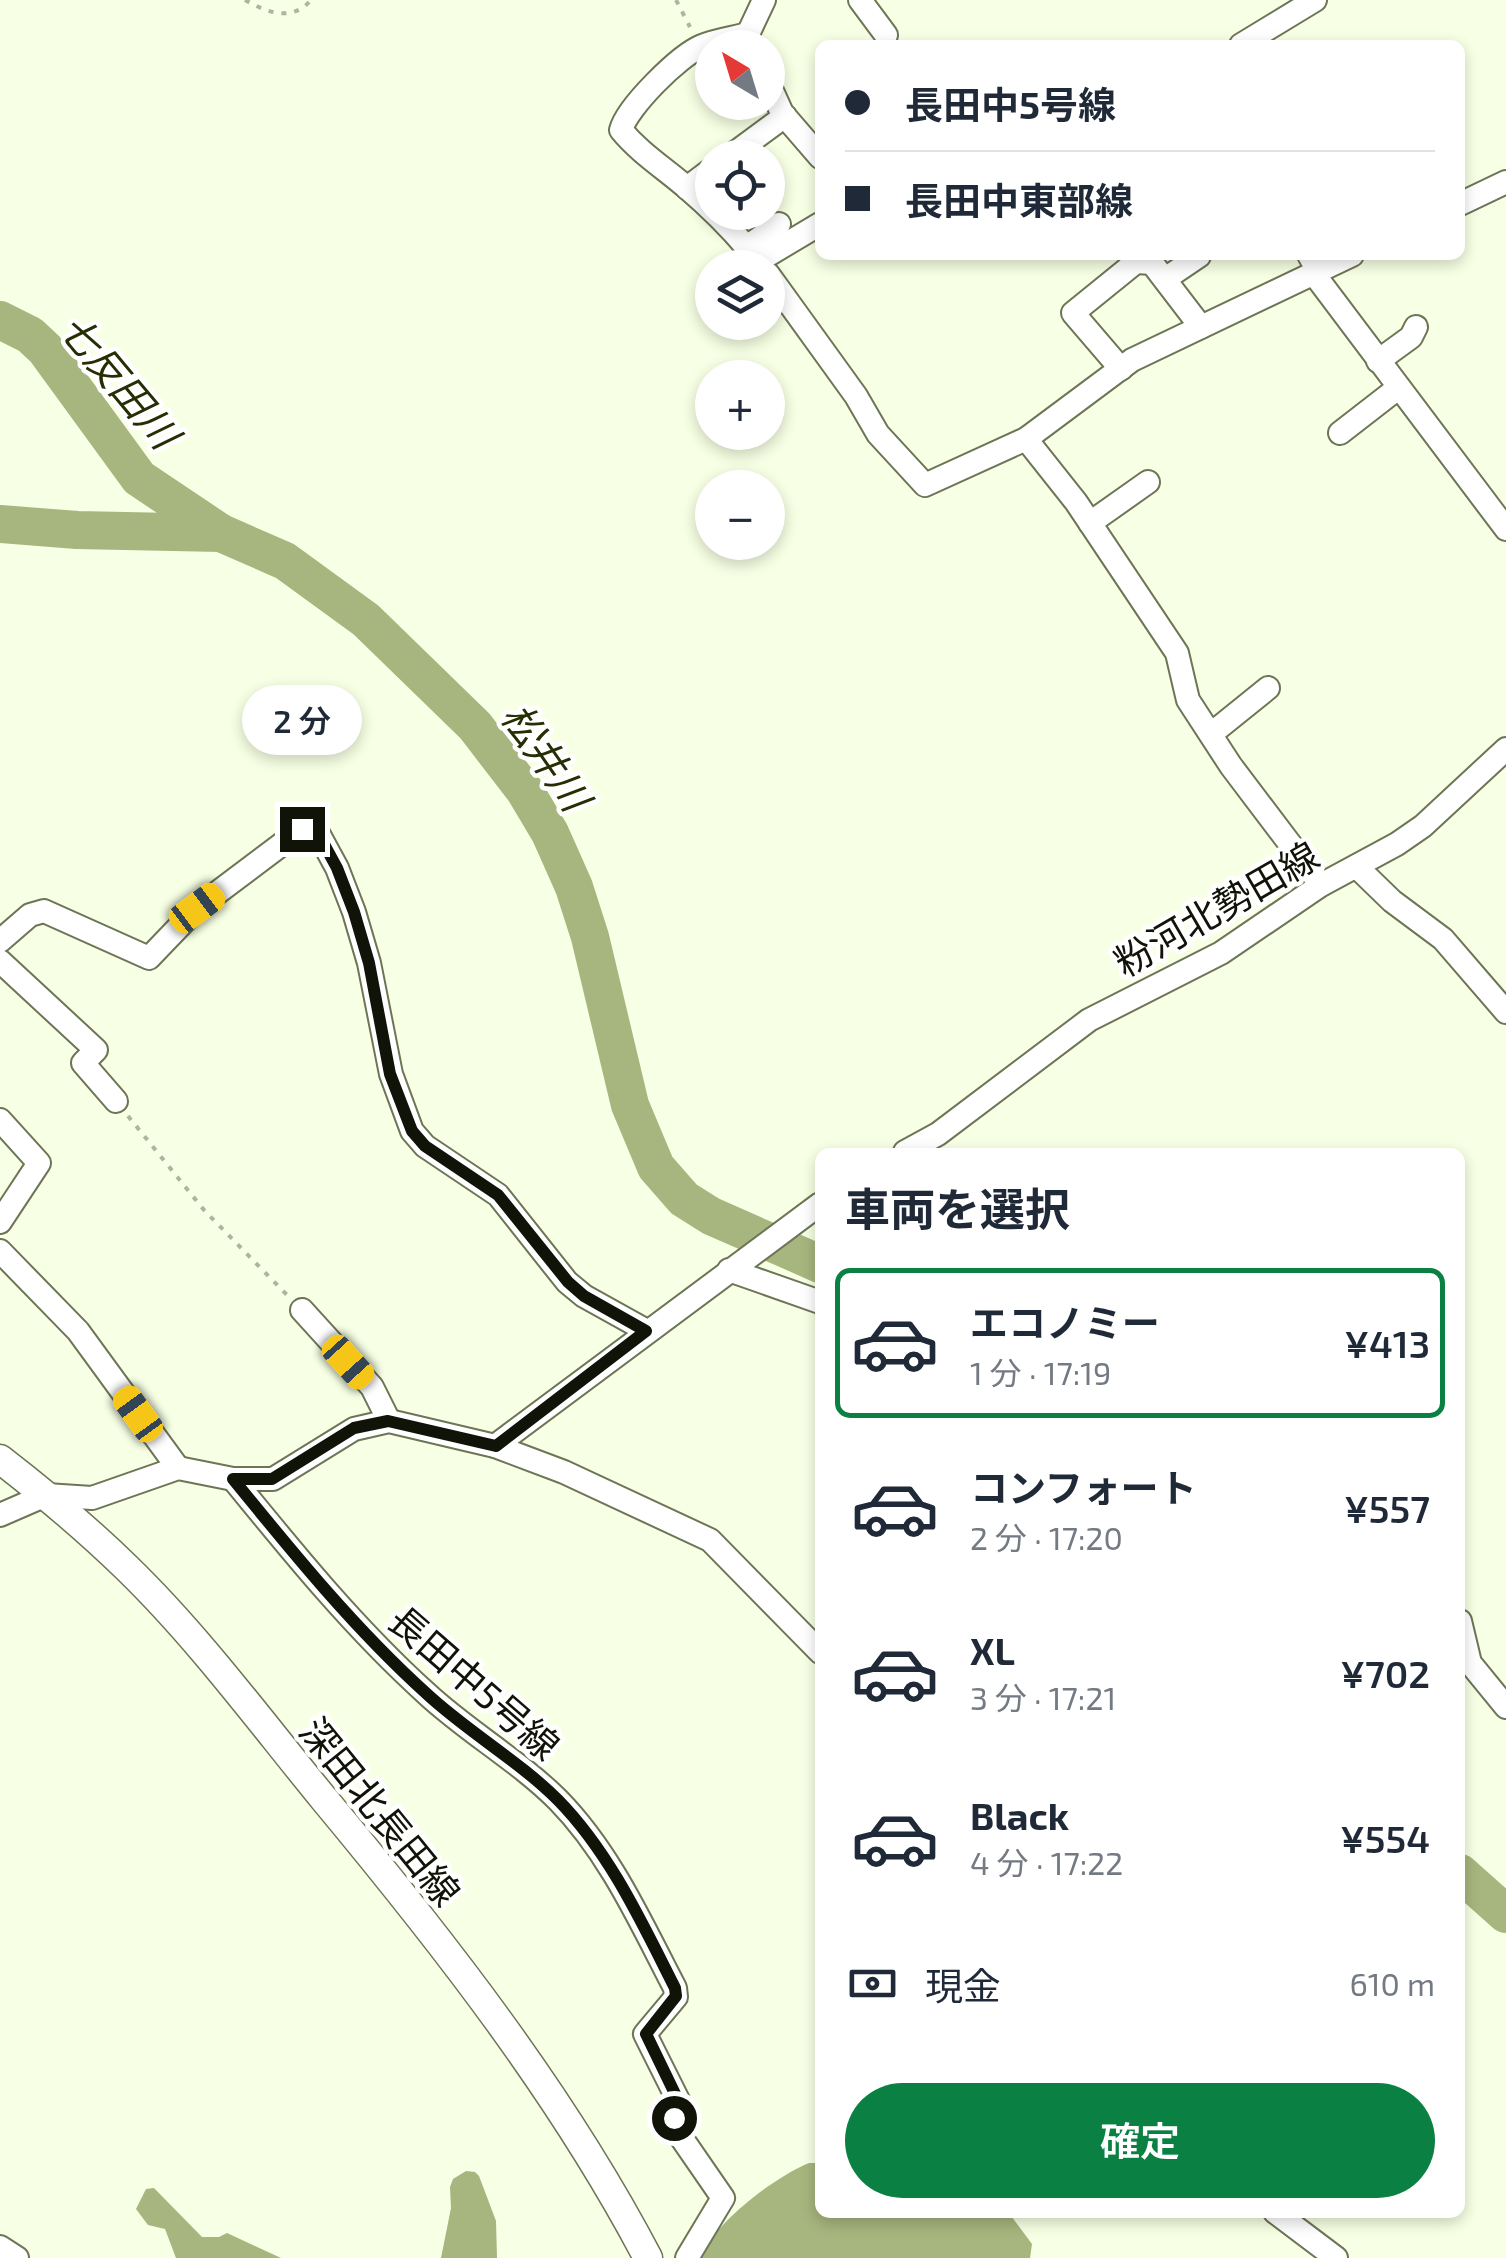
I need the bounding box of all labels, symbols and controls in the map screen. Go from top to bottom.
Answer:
north arrow [695,30,785,120]
map controls [695,30,785,560]
text: 長田中5号線 [905,81,1116,127]
button: locate [695,140,785,230]
text: 長田中東部線 [905,177,1133,223]
button: layers [695,250,785,340]
water label: 七反田川 [50,303,192,460]
button: + [695,360,785,450]
button: − [695,470,785,560]
callout: 2 分 [242,684,362,754]
water label: 松井川 [493,693,603,822]
text: 2 分 [273,701,331,739]
route end [280,807,325,852]
street label: 粉河北勢田線 [1106,831,1326,985]
car [164,878,230,938]
text: 車両を選択 [845,1181,1070,1235]
icon: car [850,1298,940,1388]
text: エコノミー [970,1299,1160,1345]
text: ¥413 [1344,1320,1430,1366]
car [317,1330,379,1394]
text: 1 分 · 17:19 [970,1353,1111,1391]
car [108,1381,168,1447]
icon: car [850,1463,940,1553]
text: コンフォート [970,1464,1197,1510]
text: ¥557 [1344,1485,1430,1531]
text: 2 分 · 17:20 [970,1518,1123,1556]
street label: 長田中5号線 [381,1596,569,1768]
text: XL [970,1627,1015,1673]
icon: car [850,1628,940,1718]
text: ¥702 [1340,1650,1430,1696]
text: 3 分 · 17:21 [970,1678,1116,1716]
street label: 深田北長田線 [291,1708,471,1914]
text: Black [970,1792,1069,1838]
icon: car [850,1793,940,1883]
text: ¥554 [1340,1815,1430,1861]
text: 4 分 · 17:22 [970,1843,1123,1881]
icon: cash [845,1956,900,2011]
text: 現金 [925,1962,1001,2008]
text: 610 m [1349,1964,1435,2002]
button: 確定 [845,2083,1435,2198]
route start [652,2096,697,2141]

